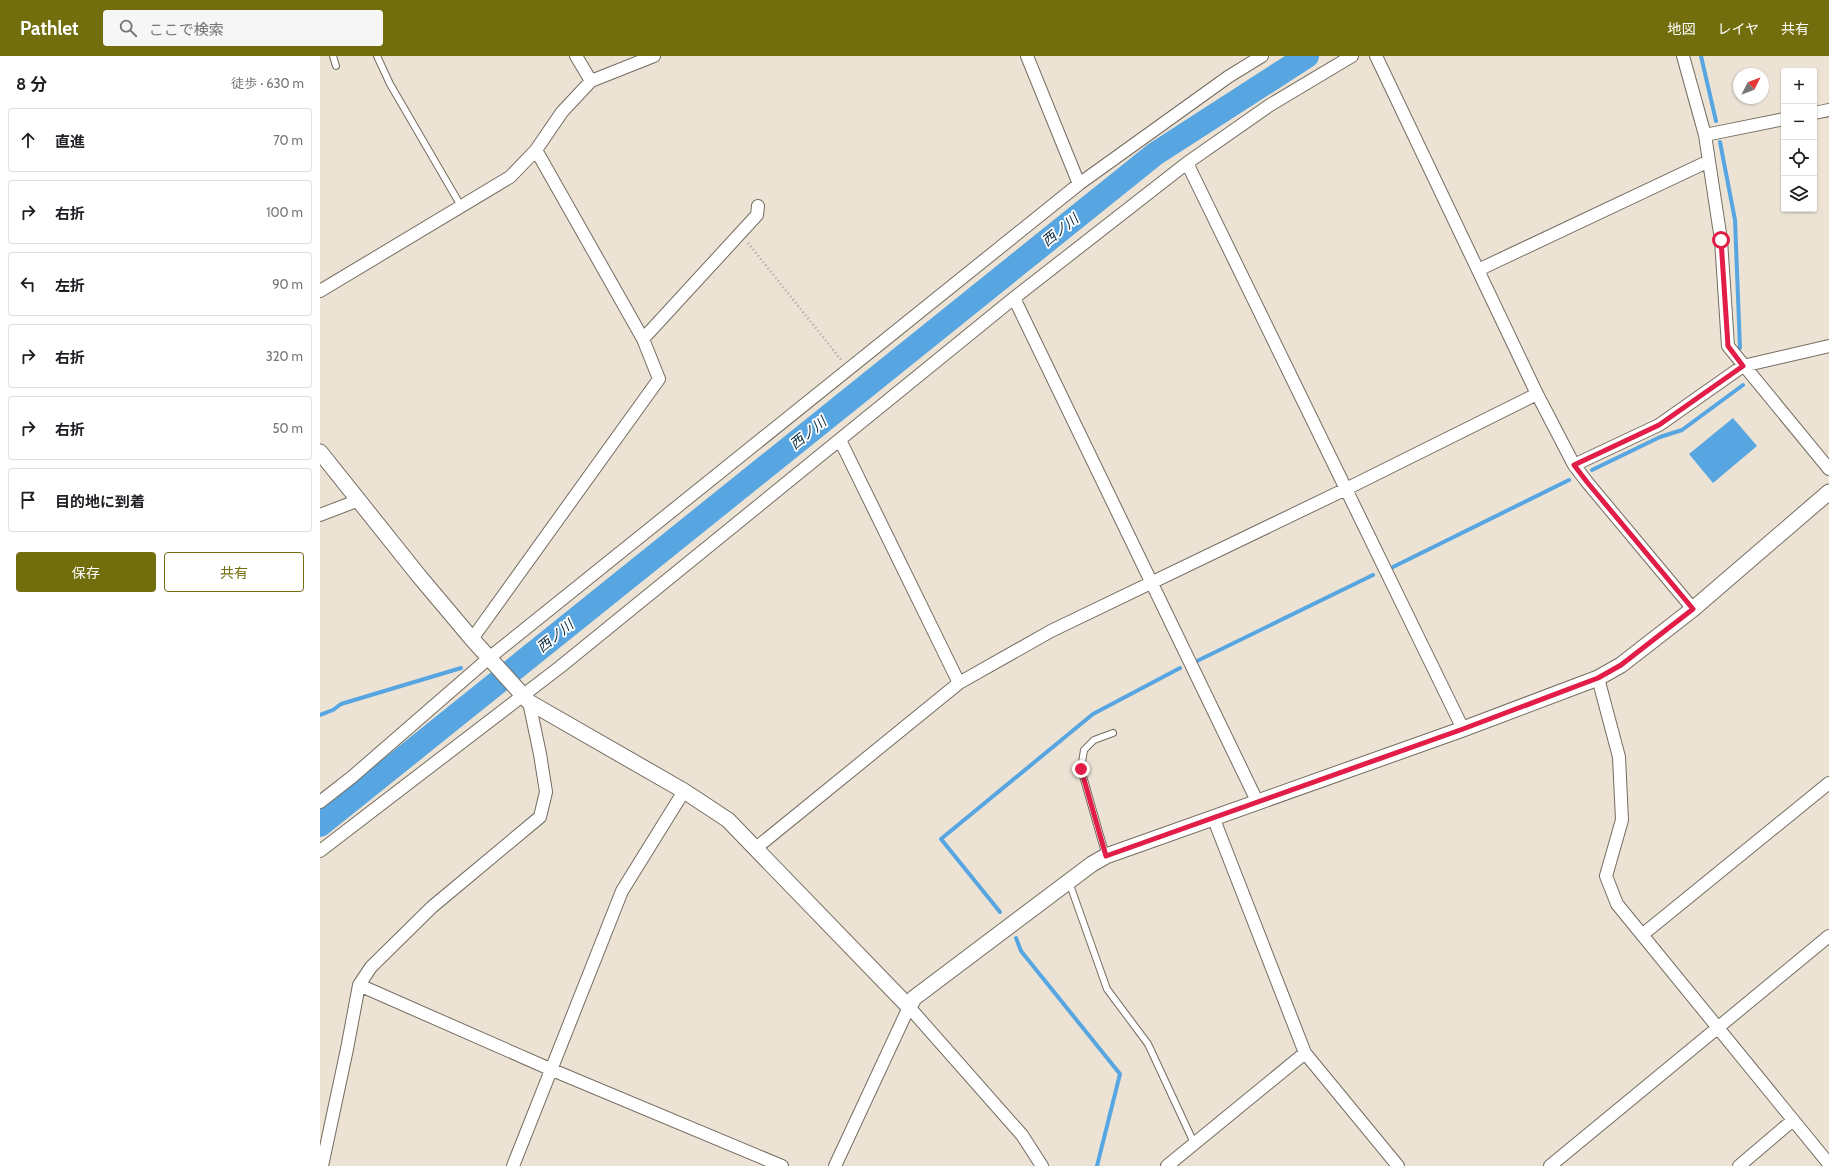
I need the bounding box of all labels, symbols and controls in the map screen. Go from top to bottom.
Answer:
search box [103,10,383,46]
text: Pathlet [20,17,79,40]
icon: search [117,17,139,39]
text: 地図 [1667,20,1695,38]
text: レイヤ [1717,20,1759,38]
text: 共有 [1781,20,1809,38]
text: ここで検索 [149,21,224,39]
north arrow [1733,68,1769,104]
map controls [1781,68,1817,212]
button: + [1781,68,1817,104]
text: 8 分 [16,74,47,94]
text: 徒歩 · 630 m [231,75,304,91]
button: − [1781,104,1817,140]
icon: ahead [17,129,39,151]
text: 70 m [273,132,303,148]
text: 直進 [55,133,85,151]
button: locate [1781,140,1817,176]
button: layers [1781,176,1817,212]
icon: right [17,201,39,223]
text: 100 m [266,204,303,220]
text: 右折 [55,205,85,223]
water label: 西ノ川 [1038,209,1084,250]
route start [1712,231,1730,249]
icon: left [17,273,39,295]
text: 90 m [272,276,303,292]
text: 左折 [55,277,85,295]
icon: right [17,345,39,367]
text: 320 m [266,348,303,364]
text: 右折 [55,349,85,367]
water label: 西ノ川 [786,412,832,453]
icon: right [17,417,39,439]
text: 50 m [273,420,303,436]
text: 右折 [55,421,85,439]
icon: arrive [17,489,39,511]
text: 目的地に到着 [55,493,145,511]
button: 保存 [16,552,156,592]
button: 共有 [164,552,304,592]
water label: 西ノ川 [533,615,579,656]
route end [1072,760,1090,778]

